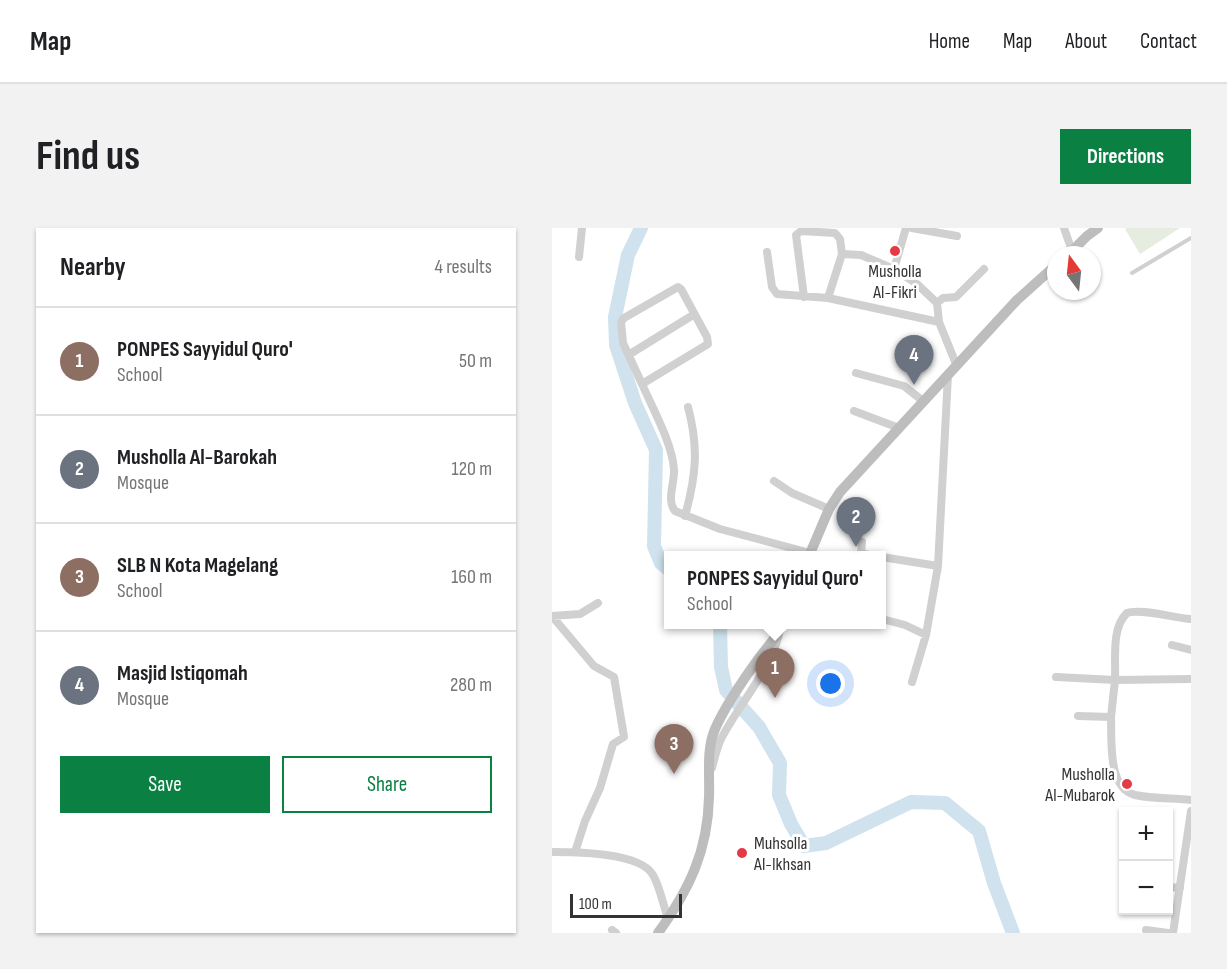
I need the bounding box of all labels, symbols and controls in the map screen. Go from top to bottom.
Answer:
text: Map [30,25,71,58]
text: Home [929,29,970,54]
text: Map [1003,29,1032,54]
text: About [1065,29,1107,54]
text: Contact [1140,29,1197,54]
button: Directions [1060,129,1191,184]
text: Find us [36,131,140,182]
marker: Musholla Al-Fikri [888,244,902,258]
north arrow [1047,246,1101,300]
text: Nearby [60,252,126,283]
text: 4 results [435,255,492,279]
place label: Musholla Al-Fikri [868,261,922,303]
text: PONPES Sayyidul Quro' [117,336,293,363]
pin: 4 [894,336,934,385]
text: 1 [76,349,83,373]
text: 50 m [459,349,492,373]
text: School [117,363,162,387]
text: Musholla Al-Barokah [117,444,277,471]
text: 2 [75,457,84,481]
text: 120 m [452,457,492,481]
text: Mosque [117,471,169,495]
pin: 2 [836,498,876,547]
popup [664,551,886,629]
text: SLB N Kota Magelang [117,552,278,579]
text: 3 [75,565,84,589]
text: 160 m [451,565,492,589]
text: PONPES Sayyidul Quro' [687,565,863,592]
text: School [117,579,162,603]
text: School [687,592,733,616]
pin: 1 [756,648,794,698]
text: Masjid Istiqomah [117,660,248,687]
your location [816,669,845,698]
text: 4 [75,673,84,697]
text: 280 m [450,673,492,697]
text: Mosque [117,687,169,711]
pin: 3 [654,724,694,774]
button: Save [60,756,270,813]
button: Share [282,756,492,813]
place label: Musholla Al-Mubarok [1044,764,1115,806]
marker: Musholla Al-Mubarok [1120,777,1134,791]
map controls [1119,807,1173,915]
button: + [1119,807,1173,861]
place label: Muhsolla Al-Ikhsan [753,833,811,875]
marker: Muhsolla Al-Ikhsan [735,846,749,860]
button: − [1119,861,1173,915]
scale bar [570,891,682,918]
text: 100 m [579,895,612,914]

